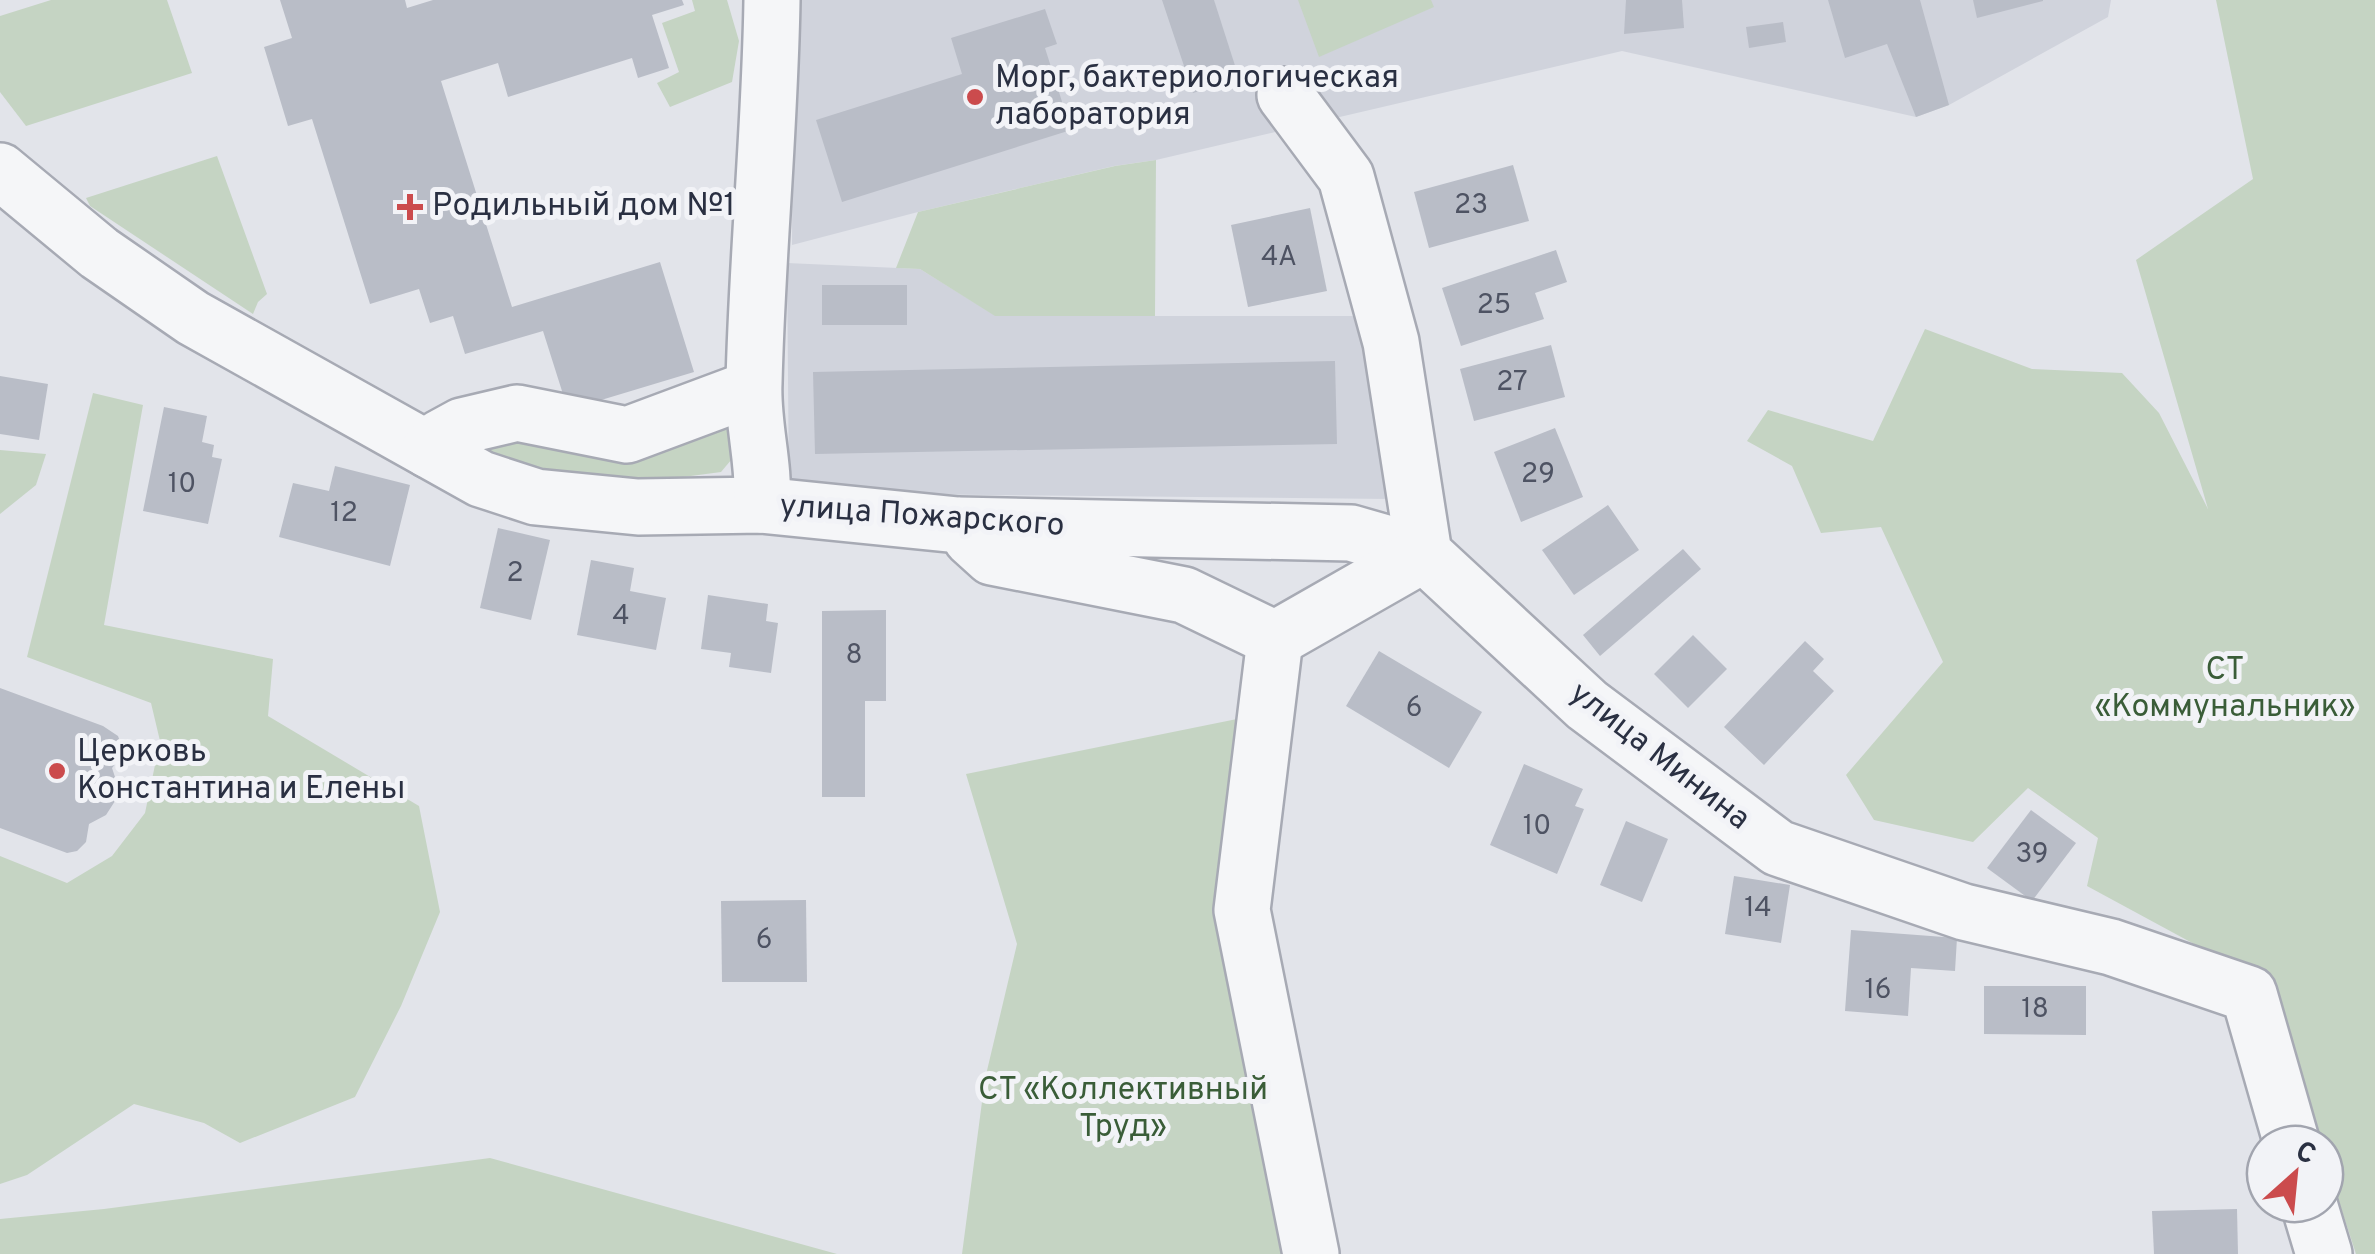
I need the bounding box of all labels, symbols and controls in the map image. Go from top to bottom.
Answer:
place label: Морг, бактериологическая лаборатория [995,59,1399,136]
marker: Морг, бактериологическая лаборатория [964,86,986,108]
place label: Родильный дом №1 [432,187,736,227]
house number: 23 [1454,188,1488,224]
marker: Родильный дом №1 [397,194,423,220]
house number: 4А [1261,240,1297,276]
house number: 25 [1477,288,1511,324]
house number: 27 [1496,365,1528,401]
house number: 29 [1521,457,1555,493]
house number: 10 [168,467,196,503]
street label: улица Пожарского [778,487,1066,547]
house number: 12 [330,496,358,532]
house number: 2 [506,556,524,592]
house number: 4 [612,599,630,635]
house number: 8 [845,638,863,674]
park label: СТ «Коммунальник» [2094,651,2356,728]
street label: улица Минина [1561,674,1757,840]
house number: 6 [1406,691,1422,727]
place label: Церковь Константина и Елены [77,733,405,810]
marker: Церковь Константина и Елены [46,760,68,782]
house number: 10 [1523,809,1551,845]
house number: 39 [2015,837,2049,873]
house number: 14 [1744,891,1772,927]
house number: 6 [756,923,772,959]
house number: 16 [1864,973,1892,1009]
house number: 18 [2021,992,2049,1028]
park label: СТ «Коллективный Труд» [978,1071,1268,1148]
north arrow [2245,1124,2345,1224]
text: С [2289,1134,2321,1174]

